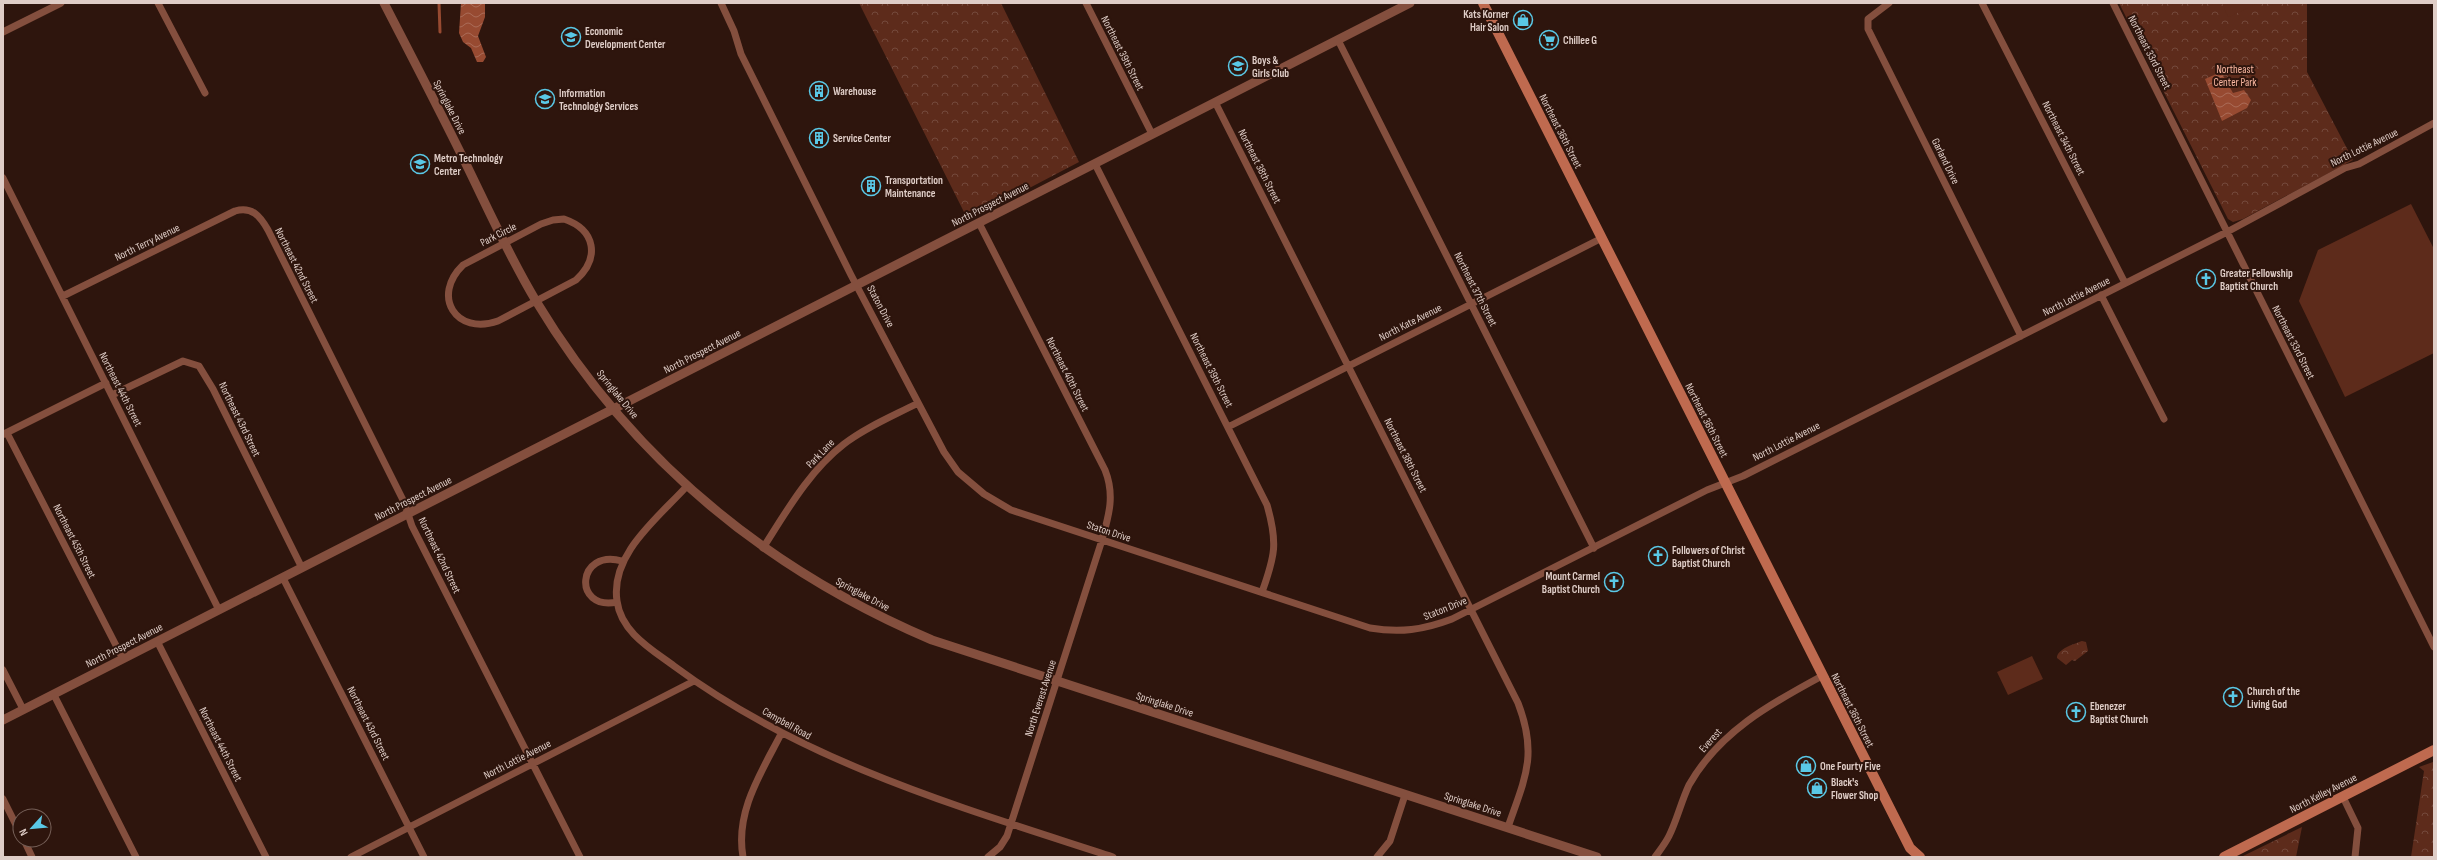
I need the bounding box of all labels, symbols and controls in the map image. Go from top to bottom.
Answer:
place label: Kats Korner Hair Salon [1463,8,1510,34]
shop icon: Kats Korner Hair Salon [1512,9,1534,31]
street label: Northeast 33rd Street [2125,13,2174,92]
street label: Northeast 39th Street [1098,14,1147,93]
place label: Economic Development Center [585,25,666,51]
school or university icon: Economic Development Center [560,26,582,48]
supermarket icon: Chillee G [1538,29,1560,51]
place label: Chillee G [1563,34,1597,47]
place label: Boys & Girls Club [1252,54,1289,80]
school or university icon: Boys & Girls Club [1227,55,1249,77]
park label: Northeast Center Park [2213,63,2257,89]
street label: Springlake Drive [430,78,469,137]
building icon: Warehouse [808,80,830,102]
place label: Warehouse [833,85,877,98]
place label: Information Technology Services [559,87,638,113]
school or university icon: Information Technology Services [534,88,556,110]
street label: Northeast 36th Street [1536,92,1585,171]
street label: Northeast 34th Street [2039,99,2088,178]
street label: North Lottie Avenue [2328,125,2400,169]
building icon: Service Center [808,127,830,149]
street label: Northeast 38th Street [1235,127,1284,206]
place label: Service Center [833,132,892,145]
street label: Garland Drive [1929,136,1962,186]
place label: Metro Technology Center [434,152,504,178]
school or university icon: Metro Technology Center [409,153,431,175]
place label: Transportation Maintenance [885,174,943,200]
building icon: Transportation Maintenance [860,175,882,197]
street label: North Prospect Avenue [950,179,1031,229]
street label: Park Circle [478,220,519,249]
street label: North Terry Avenue [113,221,182,264]
street label: Northeast 42nd Street [272,225,321,306]
street label: Northeast 37th Street [1451,250,1500,329]
place label: Greater Fellowship Baptist Church [2220,267,2293,293]
church icon: Greater Fellowship Baptist Church [2195,268,2217,290]
street label: North Lottie Avenue [2040,274,2112,319]
street label: Staton Drive [864,283,897,329]
street label: North Kate Avenue [1377,301,1444,344]
street label: Northeast 33rd Street [2269,303,2318,382]
street label: North Prospect Avenue [662,326,743,376]
street label: Northeast 39th Street [1187,331,1236,410]
street label: Northeast 40th Street [1043,335,1092,414]
street label: Northeast 44th Street [96,350,145,429]
street label: Springlake Drive [594,367,641,421]
street label: Northeast 43rd Street [216,380,263,459]
street label: Northeast 36th Street [1682,381,1731,460]
street label: Northeast 38th Street [1381,416,1430,495]
street label: North Lottie Avenue [1750,419,1822,464]
street label: Park Lane [803,436,837,471]
street label: North Prospect Avenue [373,473,454,523]
street label: Northeast 45th Street [50,502,99,581]
street label: Northeast 42nd Street [416,515,464,596]
street label: Staton Drive [1085,518,1133,545]
place label: Followers of Christ Baptist Church [1672,544,1745,570]
church icon: Followers of Christ Baptist Church [1647,545,1669,567]
place label: Mount Carmel Baptist Church [1542,570,1600,596]
church icon: Mount Carmel Baptist Church [1603,571,1625,593]
street label: Springlake Drive [834,575,892,614]
street label: Staton Drive [1422,594,1469,623]
street label: North Prospect Avenue [84,620,165,670]
street label: North Everest Avenue [1022,658,1059,738]
street label: Northeast 36th Street [1828,671,1877,750]
street label: Northeast 43rd Street [344,684,393,763]
place label: Church of the Living God [2247,685,2300,711]
church icon: Church of the Living God [2222,686,2244,708]
street label: Springlake Drive [1135,689,1195,720]
place label: Ebenezer Baptist Church [2090,700,2148,726]
church icon: Ebenezer Baptist Church [2065,701,2087,723]
street label: Northeast 44th Street [196,705,245,784]
street label: Campbell Road [760,705,814,742]
street label: Everest [1696,725,1725,755]
street label: North Lottie Avenue [481,737,553,782]
shop icon: One Fourty Five [1795,755,1817,777]
place label: One Fourty Five [1820,760,1881,773]
street label: North Kelley Avenue [2287,771,2359,816]
place label: Black's Flower Shop [1831,776,1879,802]
shop icon: Black's Flower Shop [1806,777,1828,799]
street label: Springlake Drive [1443,789,1503,820]
north arrow [12,808,52,848]
text: N [16,827,31,838]

